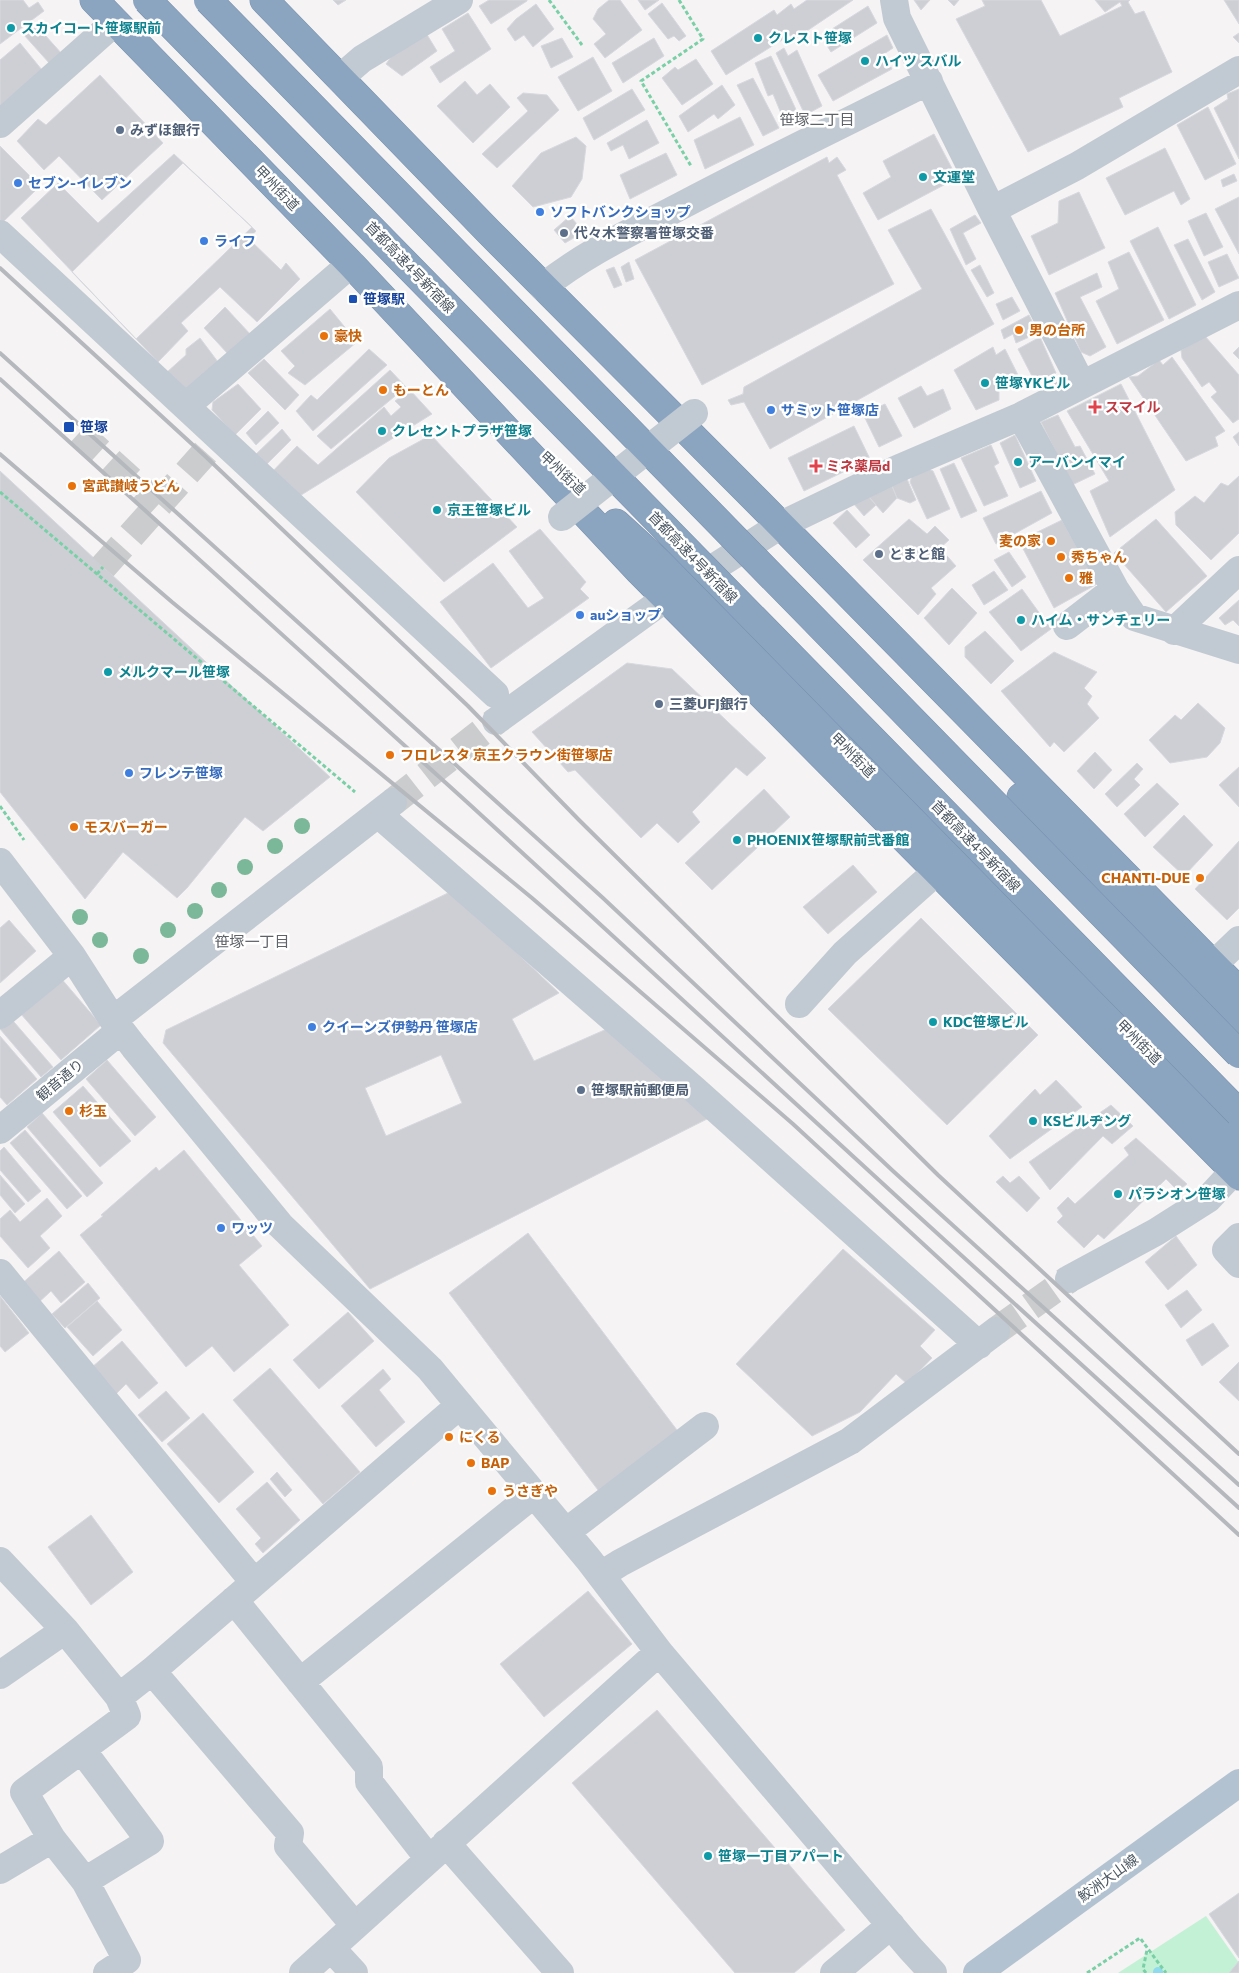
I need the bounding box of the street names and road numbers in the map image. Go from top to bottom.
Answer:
street label: 甲州街道 [252,162,303,214]
street label: 首都高速4号新宿線 [362,217,458,316]
street label: 甲州街道 [537,447,590,498]
street label: 首都高速4号新宿線 [645,507,741,606]
street label: 甲州街道 [828,729,879,780]
street label: 首都高速4号新宿線 [928,796,1024,895]
street label: 甲州街道 [1114,1016,1165,1067]
street label: 観音通り [33,1055,87,1104]
street label: 鮫洲大山線 [1074,1850,1141,1905]

